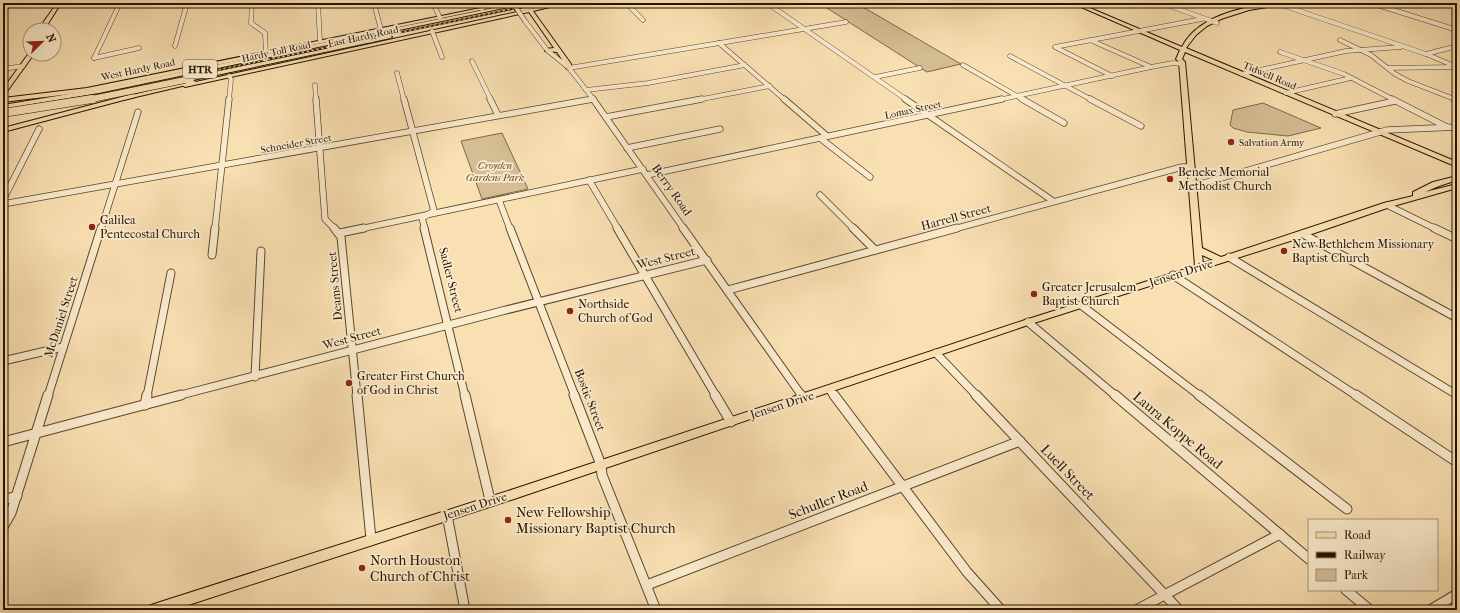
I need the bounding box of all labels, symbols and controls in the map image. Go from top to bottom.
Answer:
north arrow [22,22,62,62]
street label: East Hardy Road [327,24,400,50]
text: N [43,32,59,45]
street label: Hardy Toll Road [241,39,312,65]
street label: West Hardy Road [99,56,177,84]
street label: Tidwell Road [1241,59,1299,93]
road number: HTR [183,60,217,78]
street label: Lomax Street [884,98,943,122]
street label: Schneider Street [260,132,333,156]
marker: Salvation Army [1226,137,1236,147]
place label: Salvation Army [1239,137,1305,149]
park label: Croyden Gardens Park [466,160,524,184]
street label: Berry Road [649,162,695,219]
place label: Beneke Memorial Methodist Church [1178,165,1272,193]
marker: Beneke Memorial Methodist Church [1165,174,1175,184]
street label: Harrell Street [919,201,993,233]
place label: Galilea Pentecostal Church [100,213,200,241]
marker: Galilea Pentecostal Church [87,222,97,232]
place label: New Bethlehem Missionary Baptist Church [1292,237,1435,265]
street label: West Street [634,244,697,272]
street label: Sadler Street [436,246,466,315]
marker: New Bethlehem Missionary Baptist Church [1279,246,1289,256]
street label: Deams Street [325,250,345,321]
street label: Jensen Drive [1146,256,1215,290]
street label: McDaniel Street [41,274,81,359]
place label: Greater Jerusalem Baptist Church [1042,280,1136,308]
marker: Greater Jerusalem Baptist Church [1029,289,1039,299]
place label: Northside Church of God [578,297,653,325]
marker: Northside Church of God [565,306,575,316]
street label: West Street [320,323,383,353]
street label: Bostic Street [572,367,609,434]
place label: Greater First Church of God in Christ [357,369,465,397]
marker: Greater First Church of God in Christ [344,378,354,388]
street label: Jensen Drive [747,388,816,422]
street label: Laura Koppe Road [1129,388,1226,473]
street label: Luell Street [1037,441,1098,504]
street label: Schuller Road [786,477,871,523]
street label: Jensen Drive [440,489,509,523]
place label: New Fellowship Missionary Baptist Church [516,504,676,537]
marker: New Fellowship Missionary Baptist Church [503,515,513,525]
legend [1308,519,1438,591]
text: Road [1344,528,1371,542]
text: Railway [1344,548,1386,562]
place label: North Houston Church of Christ [370,552,470,585]
marker: North Houston Church of Christ [357,563,367,573]
text: Park [1344,568,1369,582]

